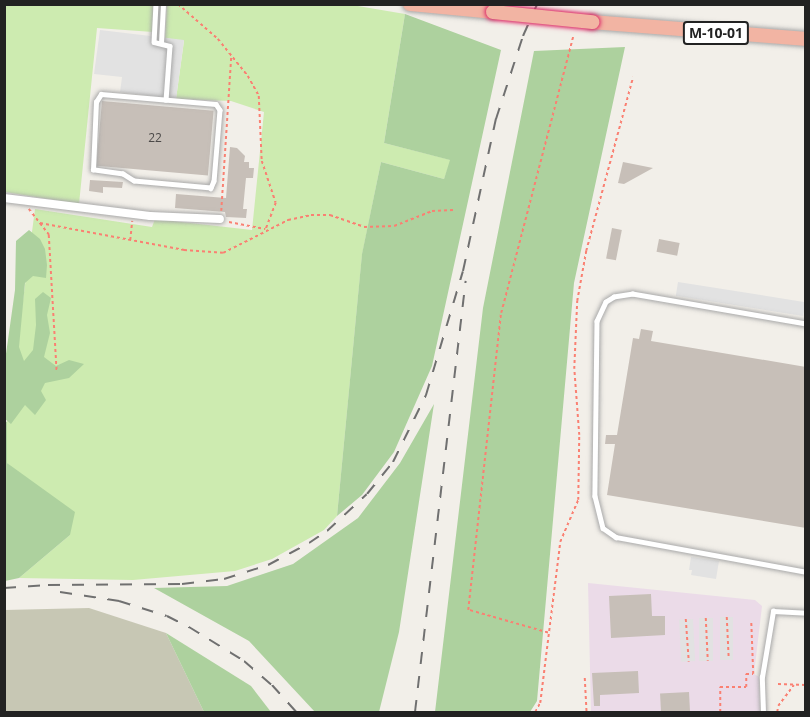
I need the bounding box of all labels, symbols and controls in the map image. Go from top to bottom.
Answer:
road number: М-10-01 [682,22,750,44]
house number: 22 [148,131,162,145]

